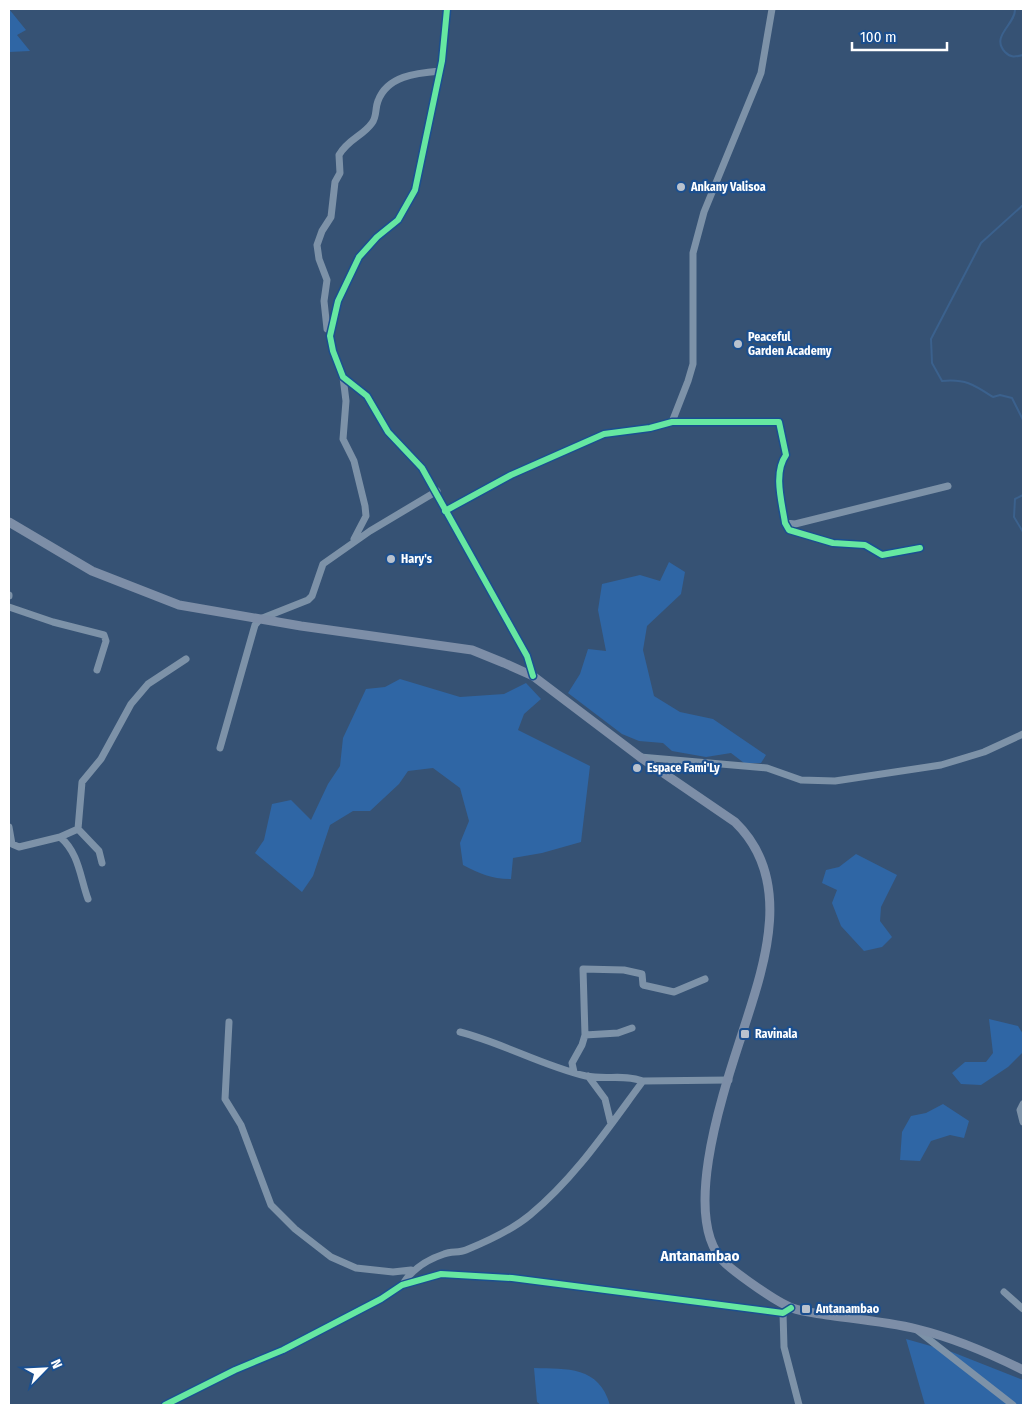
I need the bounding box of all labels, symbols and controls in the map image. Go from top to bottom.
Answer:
scale bar [852,20,947,52]
text: 100 m [860,28,897,46]
place label: Ankany Valisoa [690,180,766,194]
marker: Ankany Valisoa [675,181,687,193]
place label: Peaceful Garden Academy [748,330,832,358]
marker: Peaceful Garden Academy [732,338,744,350]
place label: Hary's [401,552,433,566]
marker: Hary's [385,553,397,565]
place label: Espace Fami'Ly [647,761,720,775]
marker: Espace Fami'Ly [631,762,643,774]
place label: Ravinala [755,1027,798,1041]
marker: Ravinala [739,1028,751,1040]
district label: Antanambao [660,1247,739,1265]
place label: Antanambao [815,1302,880,1316]
marker: Antanambao [800,1303,812,1315]
north arrow [20,1344,70,1394]
text: N [47,1357,66,1371]

